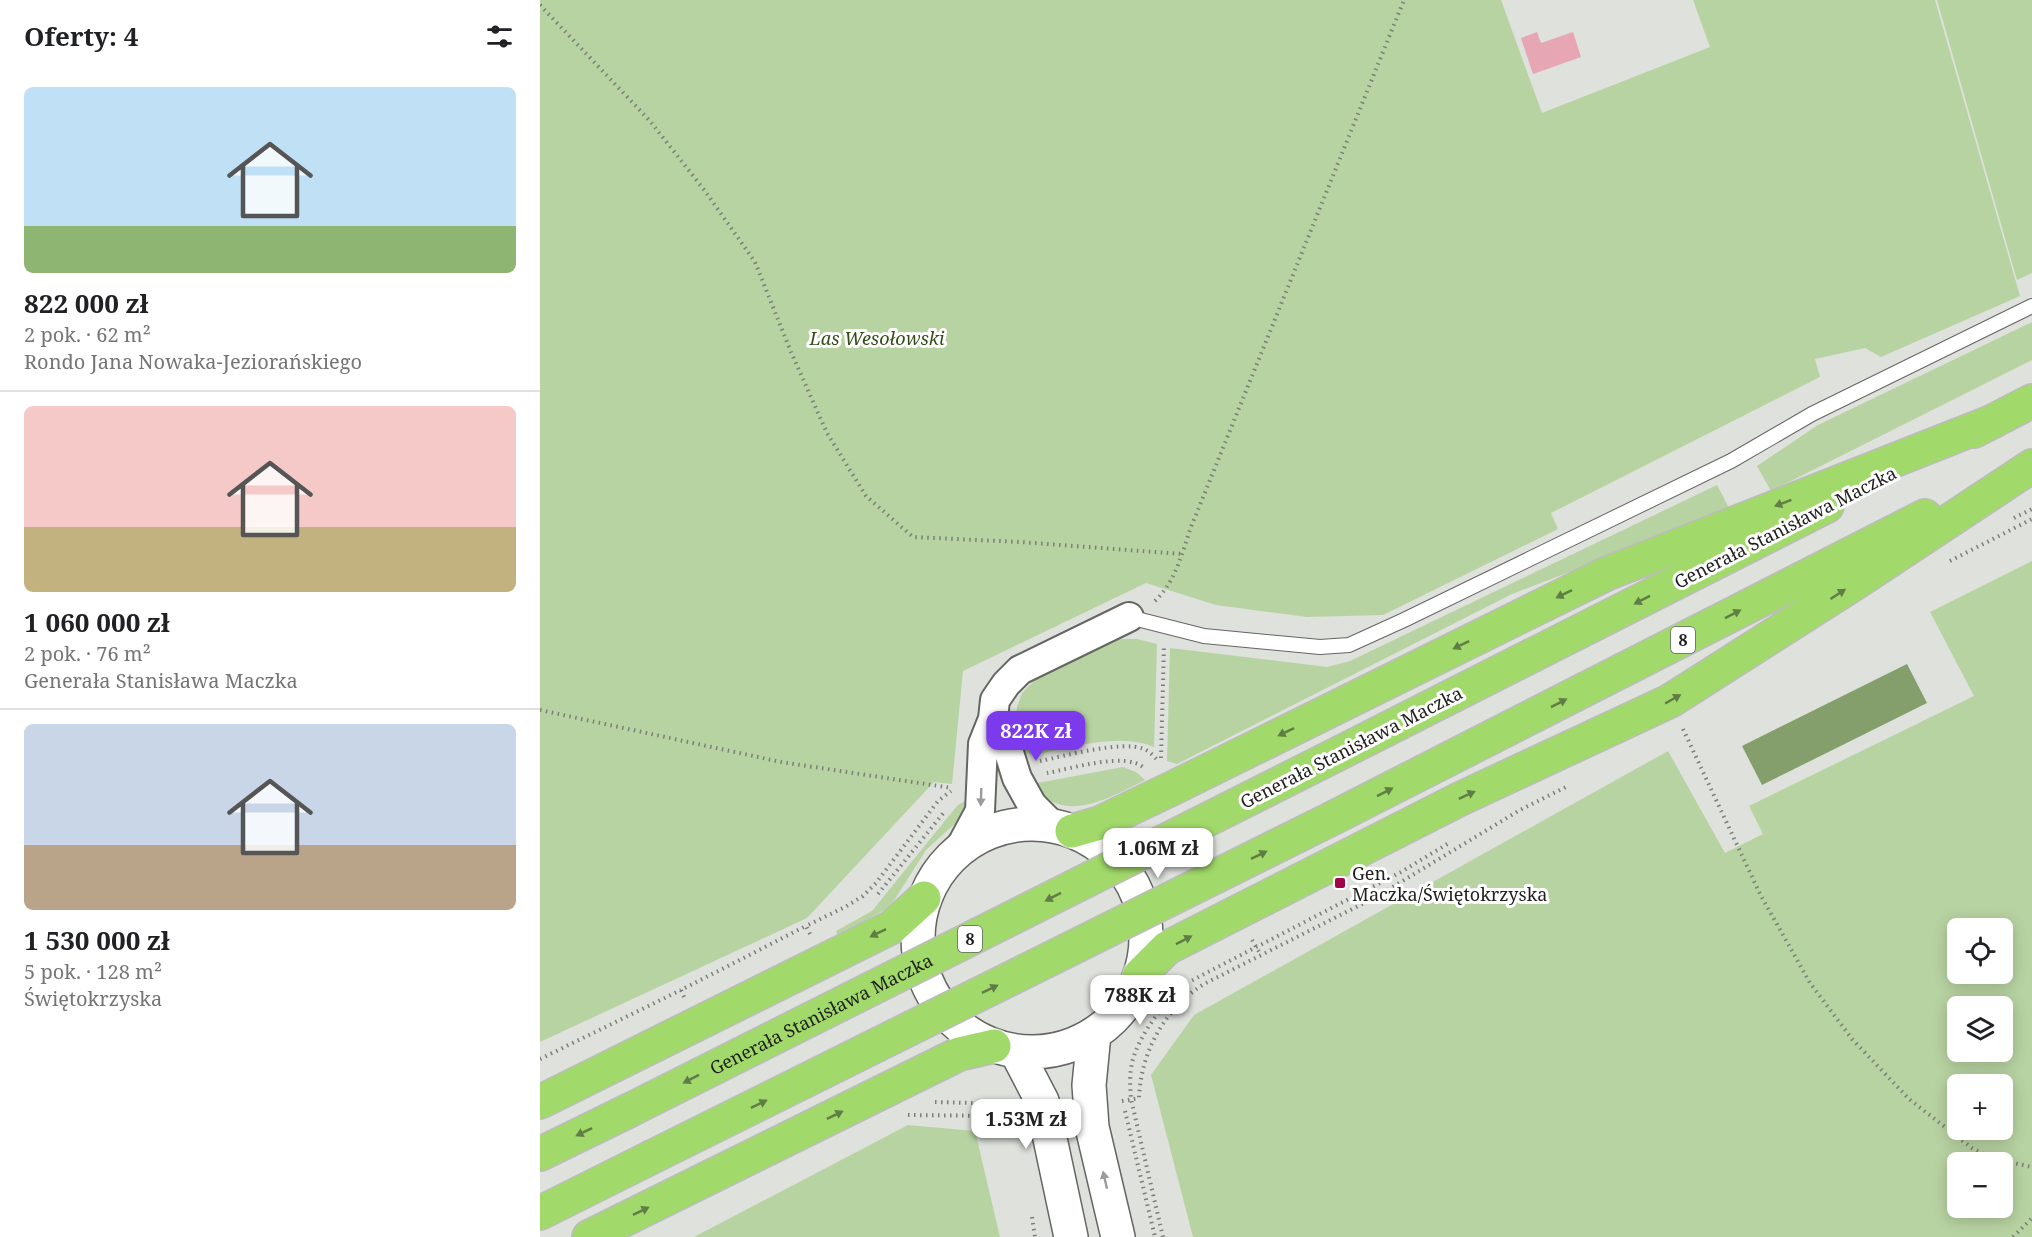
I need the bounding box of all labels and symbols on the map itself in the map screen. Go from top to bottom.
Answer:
park label: Las Wesołowski [809,326,945,350]
street label: Generała Stanisława Maczka [1670,460,1900,594]
one-way arrow [1773,498,1791,508]
one-way arrow [1555,589,1573,599]
one-way arrow [1830,589,1846,600]
one-way arrow [1633,594,1651,604]
one-way arrow [1724,609,1741,619]
road number: 8 [1671,627,1695,653]
one-way arrow [1453,640,1470,650]
street label: Generała Stanisława Maczka [1236,680,1466,814]
one-way arrow [1665,693,1681,704]
one-way arrow [1551,698,1568,708]
pin: 822K zł [981,711,1091,762]
one-way arrow [1278,727,1295,736]
one-way arrow [1377,787,1394,796]
one-way arrow [976,788,985,807]
one-way arrow [1459,791,1476,800]
pin: 1.06M zł [1096,828,1220,879]
one-way arrow [1250,851,1267,860]
place label: Gen. Maczka/Świętokrzyska [1352,861,1547,906]
marker: Gen. Maczka/Świętokrzyska [1333,876,1347,890]
one-way arrow [1045,892,1062,902]
road number: 8 [958,926,982,952]
one-way arrow [870,929,887,938]
one-way arrow [1175,935,1193,945]
street label: Generała Stanisława Maczka [705,948,937,1080]
pin: 788K zł [1085,975,1195,1026]
one-way arrow [982,984,999,994]
one-way arrow [683,1074,700,1083]
one-way arrow [751,1099,768,1108]
pin: 1.53M zł [964,1099,1088,1150]
one-way arrow [826,1110,843,1120]
one-way arrow [575,1128,592,1137]
one-way arrow [1099,1171,1109,1189]
one-way arrow [633,1206,650,1216]

